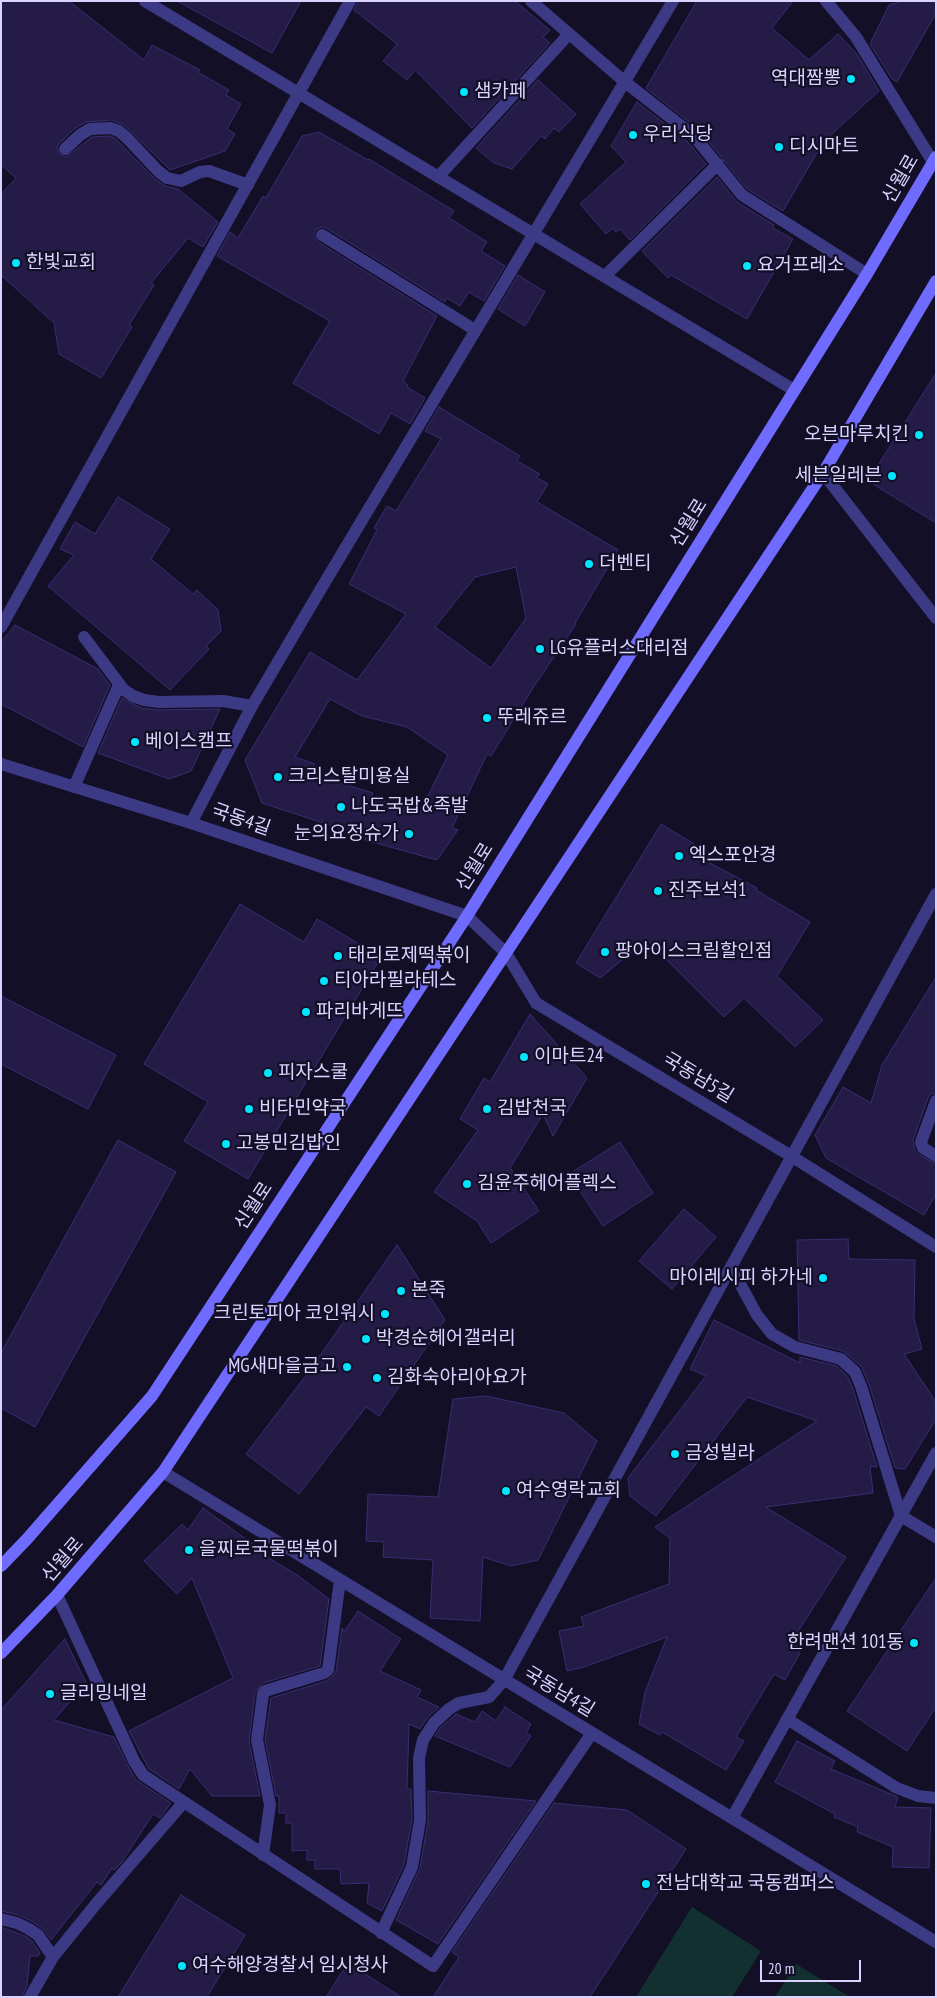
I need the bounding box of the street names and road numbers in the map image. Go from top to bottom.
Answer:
street label: 신월로 [878,151,924,207]
street label: 신월로 [665,495,713,551]
street label: 국동4길 [208,799,274,841]
street label: 신월로 [451,839,499,895]
street label: 국동남5길 [658,1048,738,1108]
street label: 신월로 [230,1178,278,1234]
street label: 신월로 [37,1533,89,1587]
street label: 국동남4길 [519,1662,599,1722]

